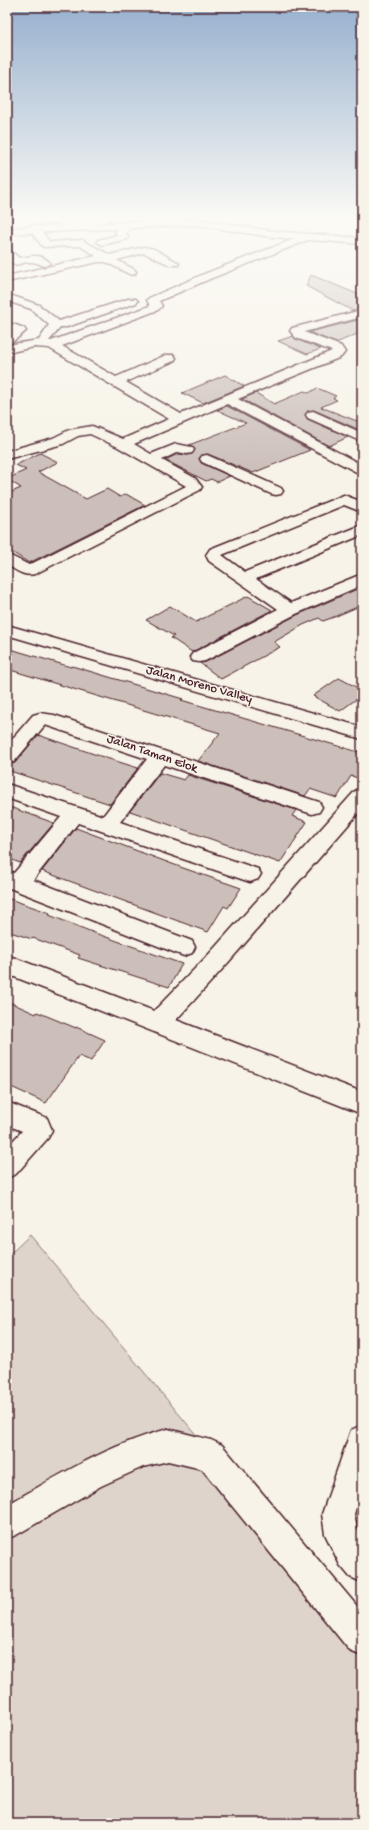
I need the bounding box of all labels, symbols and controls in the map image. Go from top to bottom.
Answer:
street label: Jalan Moreno Valley [144,663,254,708]
street label: Jalan Taman Elok [105,731,200,777]

